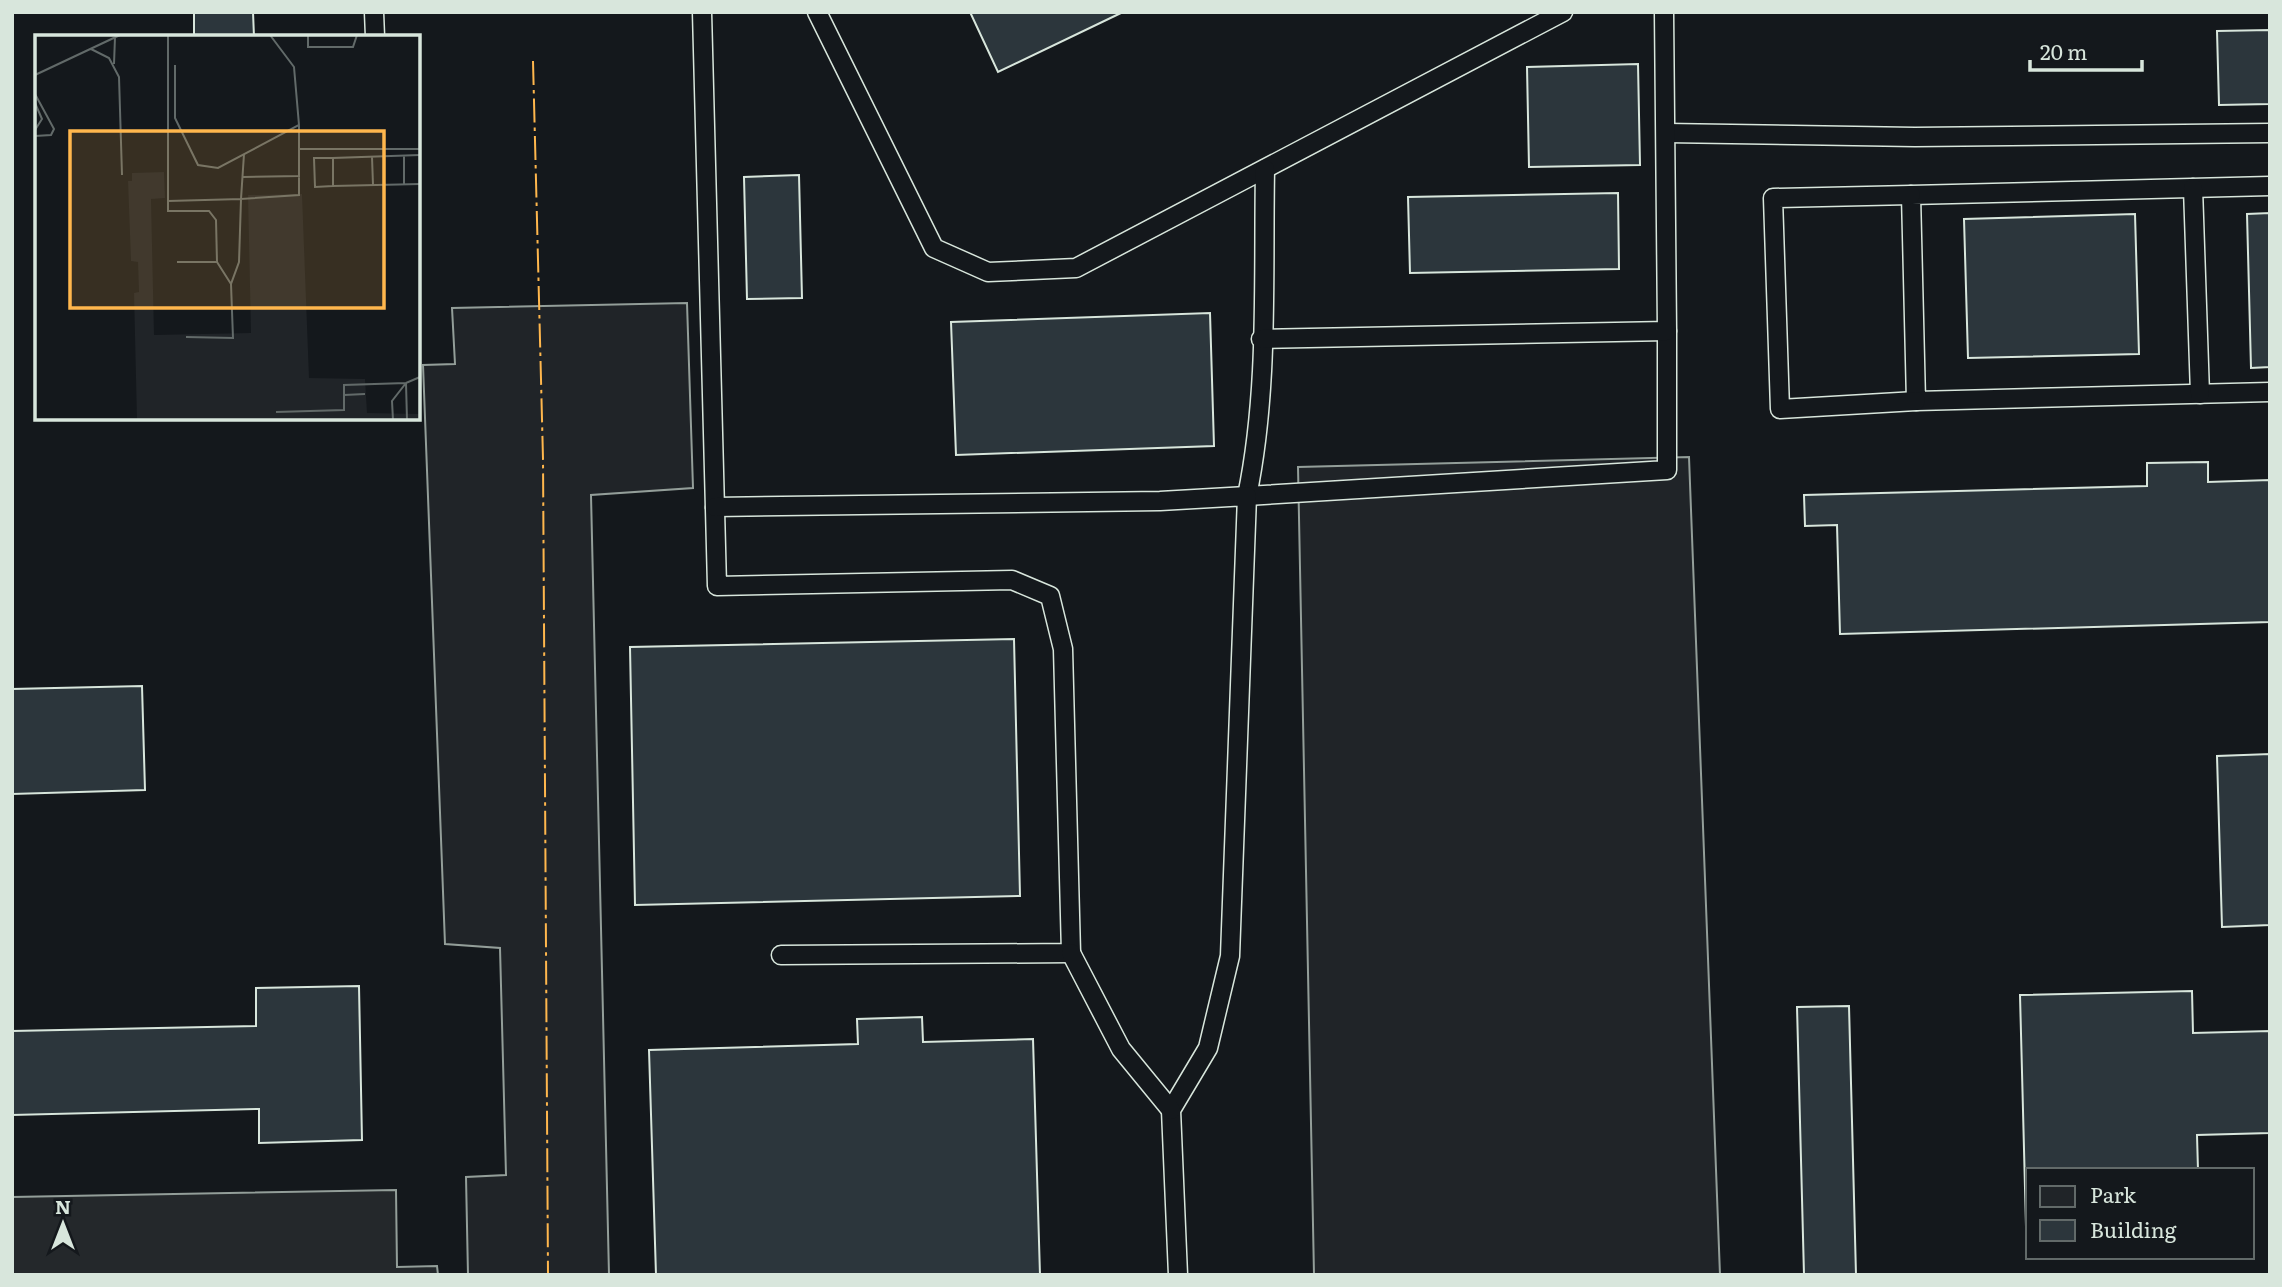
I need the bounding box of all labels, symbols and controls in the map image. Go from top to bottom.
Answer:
scale bar [2030,28,2142,72]
inset map [35,35,420,420]
text: 20 m [2040,35,2087,66]
legend [2026,1168,2254,1259]
text: Park [2090,1178,2136,1209]
north arrow [28,1189,98,1259]
text: N [55,1192,71,1220]
text: Building [2090,1213,2177,1244]

